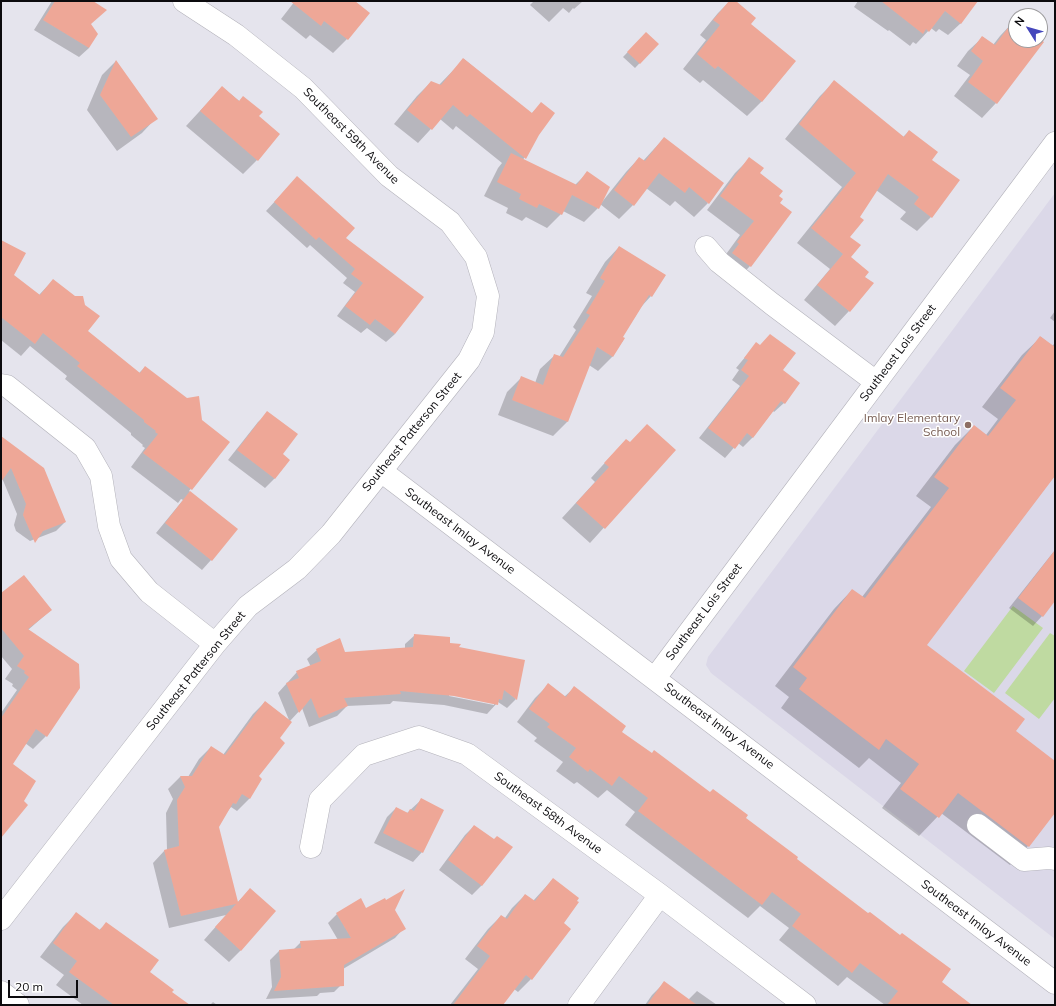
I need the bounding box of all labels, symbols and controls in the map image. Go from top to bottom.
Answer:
north arrow [1008,8,1048,48]
text: N [1011,14,1027,29]
street label: Southeast 59th Avenue [300,85,402,187]
street label: Southeast Lois Street [857,302,939,404]
street label: Southeast Patterson Street [359,369,465,495]
place label: Imlay Elementary School [864,411,960,439]
marker: Imlay Elementary School [963,420,973,430]
street label: Southeast Imlay Avenue [402,485,518,577]
street label: Southeast Lois Street [663,561,745,663]
street label: Southeast Patterson Street [143,608,249,734]
street label: Southeast Imlay Avenue [661,680,777,772]
street label: Southeast 58th Avenue [491,769,605,857]
street label: Southeast Imlay Avenue [918,877,1034,969]
scale bar [10,972,80,998]
text: 20 m [15,979,43,994]

